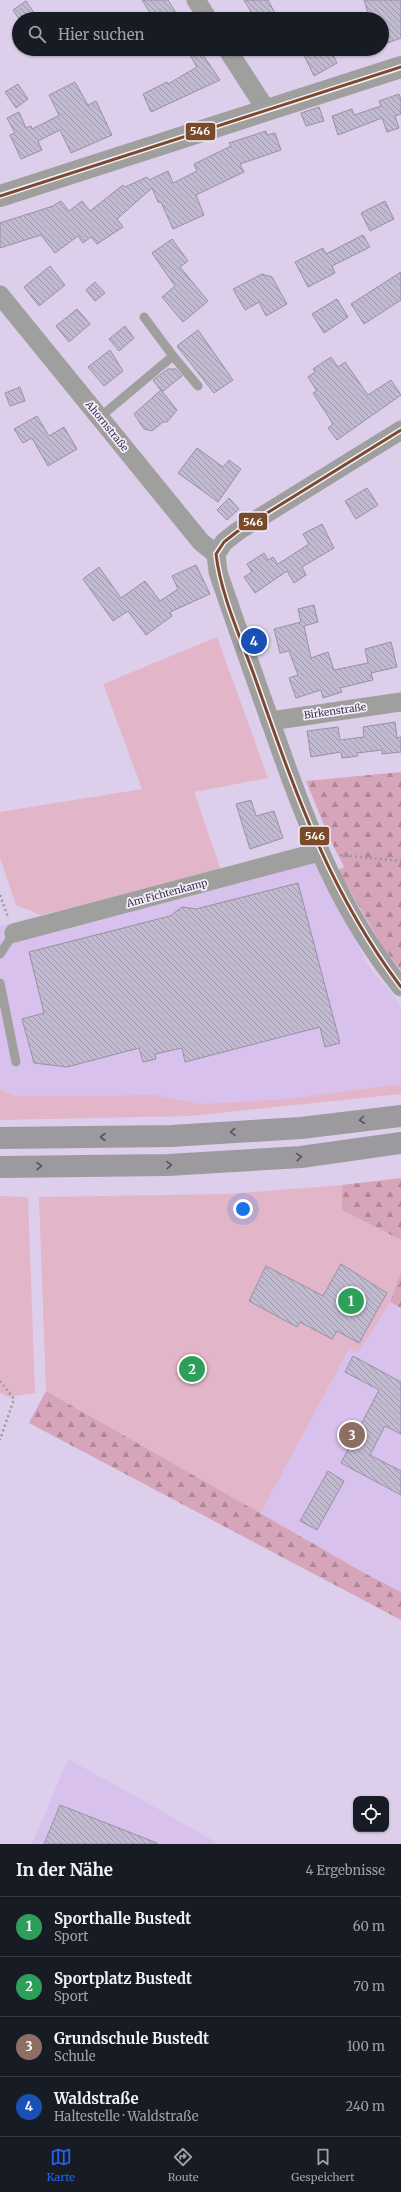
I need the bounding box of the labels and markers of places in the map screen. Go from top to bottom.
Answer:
pin: 4 [241,626,267,656]
pin: 1 [338,1286,364,1316]
pin: 2 [179,1354,205,1384]
pin: 3 [339,1420,365,1450]

